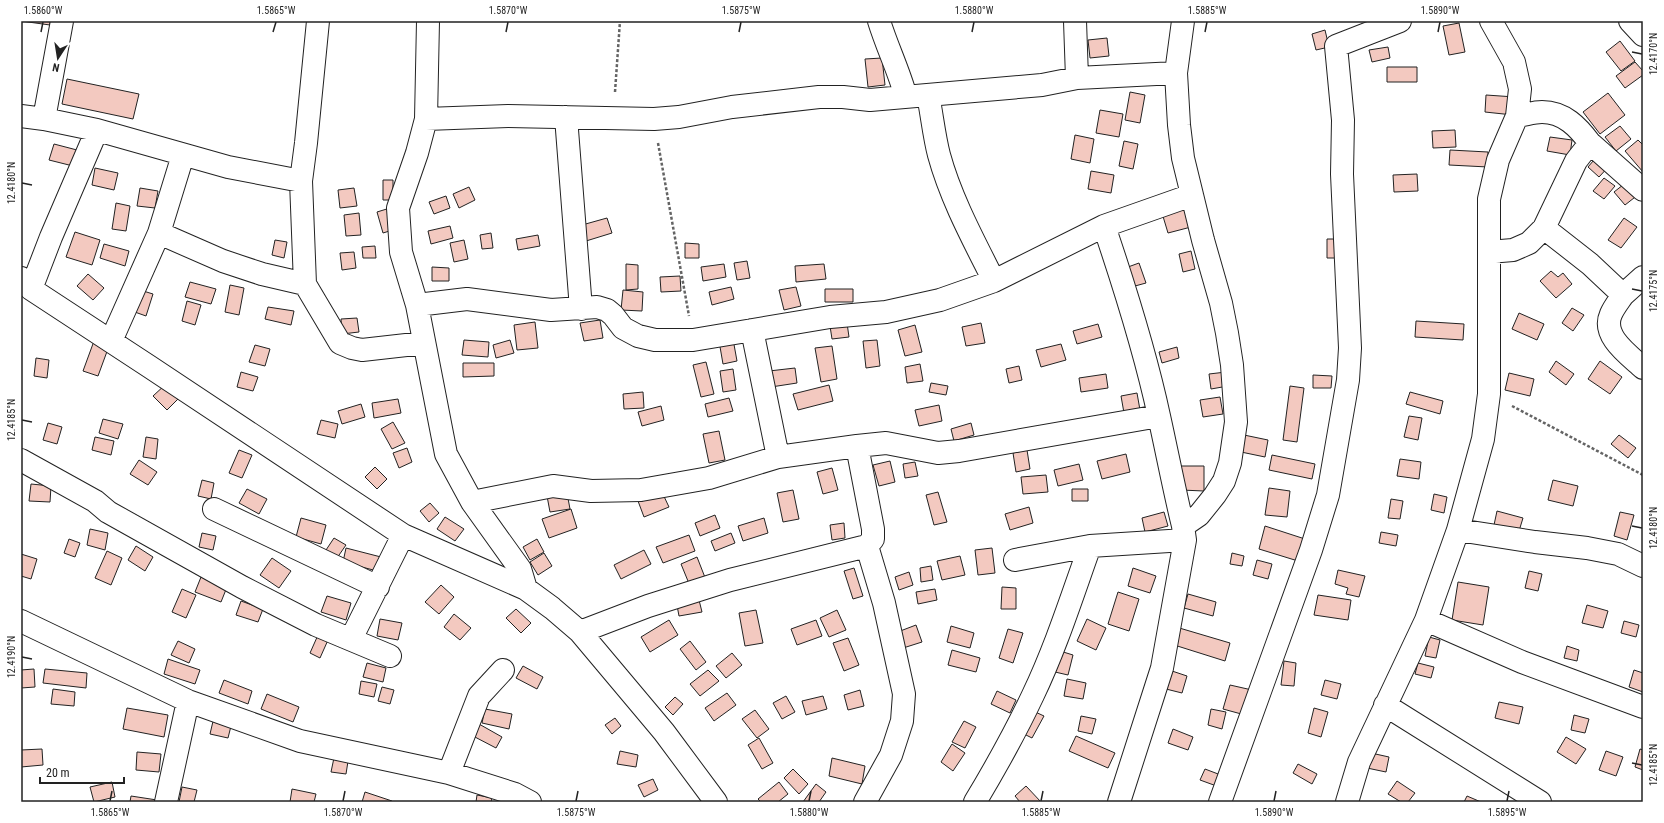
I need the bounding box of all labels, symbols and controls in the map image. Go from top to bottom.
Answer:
text: 1.5860°W [24,5,63,16]
text: 1.5865°W [257,5,296,16]
text: 1.5870°W [489,5,528,16]
text: 1.5875°W [722,5,761,16]
text: 1.5880°W [955,5,994,16]
text: 1.5885°W [1188,5,1227,16]
text: 1.5890°W [1421,5,1460,16]
text: 12.4170°N [1648,33,1659,75]
north arrow [38,38,78,78]
text: N [51,60,61,74]
text: 12.4180°N [6,162,17,204]
text: 12.4175°N [1648,270,1659,312]
text: 12.4185°N [6,399,17,441]
text: 12.4180°N [1648,507,1659,549]
text: 12.4190°N [6,636,17,678]
text: 12.4185°N [1648,744,1659,786]
scale bar [40,759,124,785]
text: 20 m [46,766,70,780]
text: 1.5865°W [91,807,130,818]
text: 1.5870°W [324,807,363,818]
text: 1.5875°W [557,807,596,818]
text: 1.5880°W [790,807,829,818]
text: 1.5885°W [1022,807,1061,818]
text: 1.5890°W [1255,807,1294,818]
text: 1.5895°W [1488,807,1527,818]

